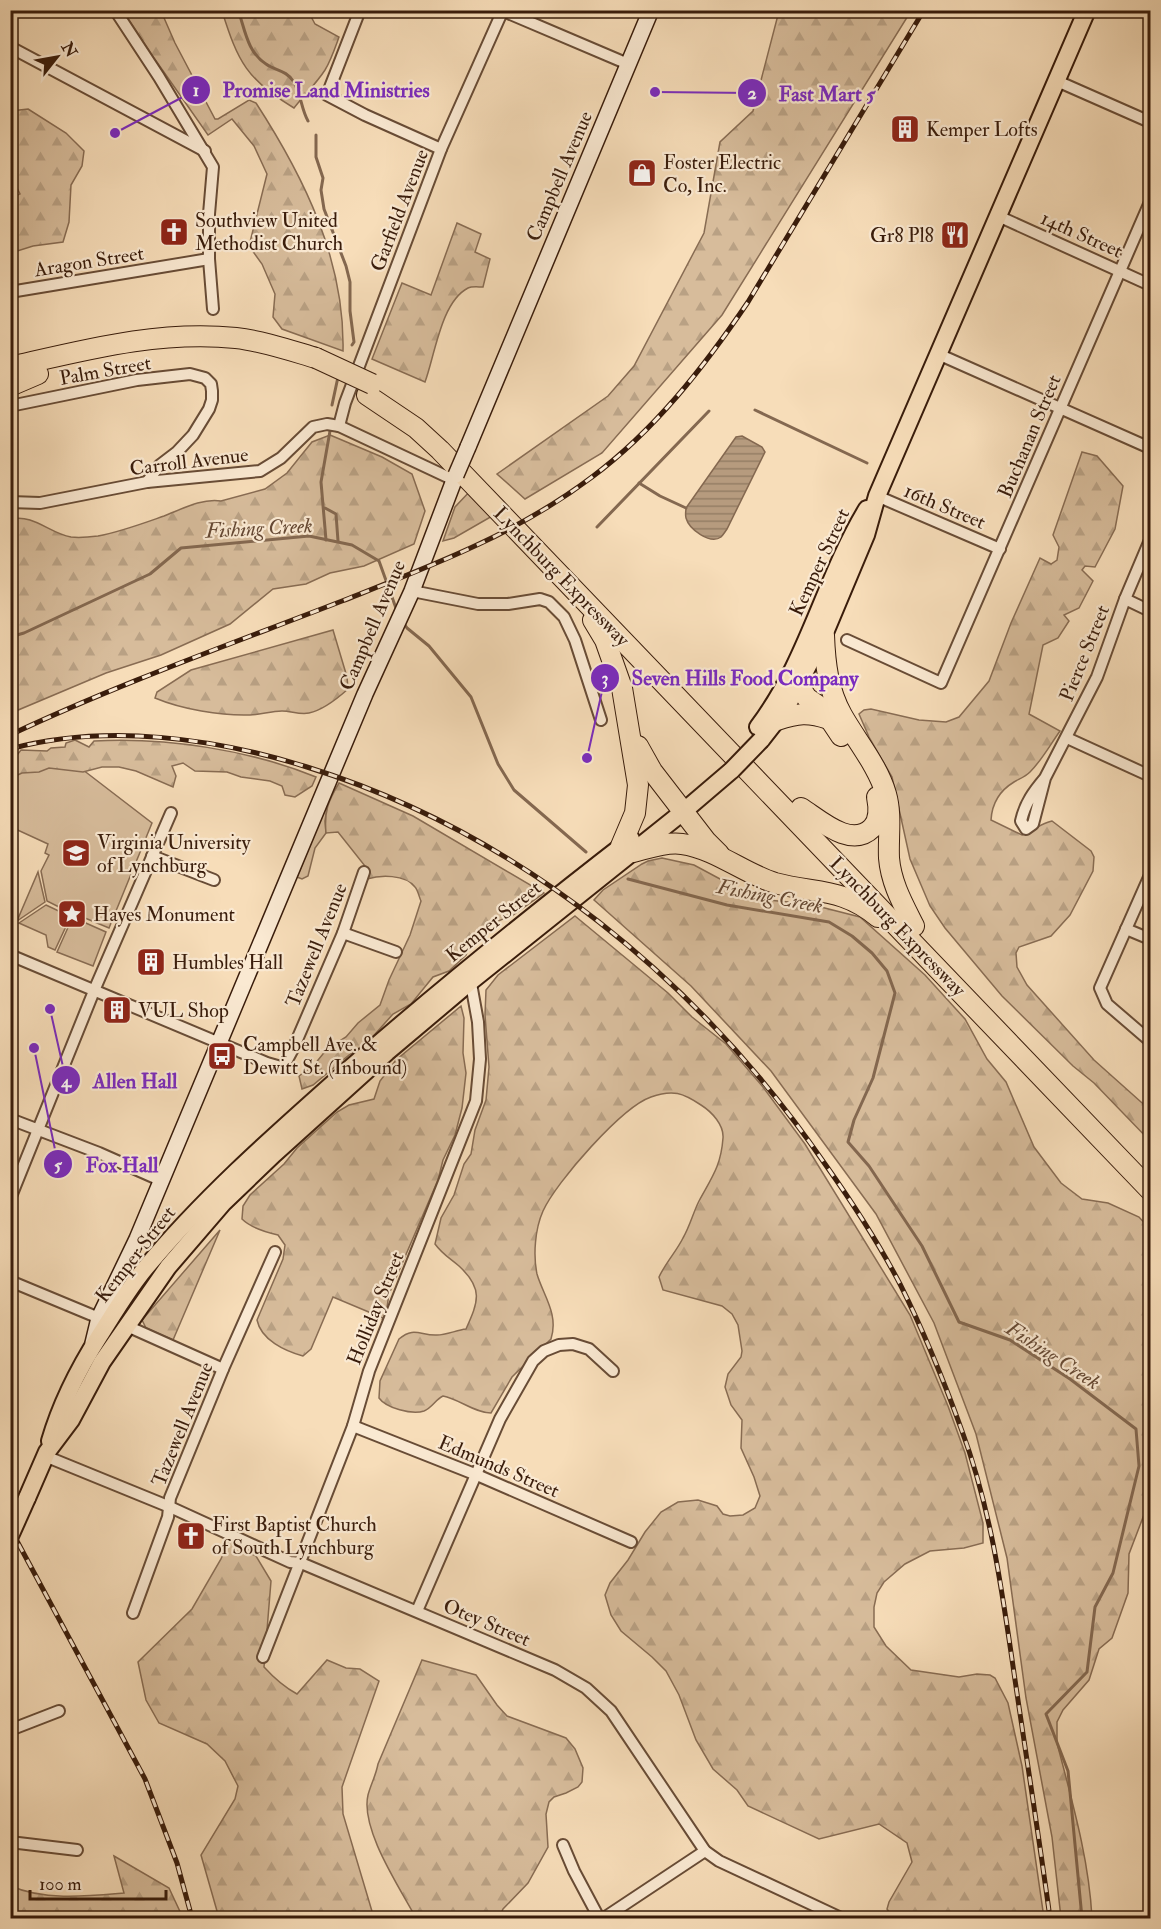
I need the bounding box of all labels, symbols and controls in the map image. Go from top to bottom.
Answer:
north arrow [27,27,87,87]
text: N [56,38,82,62]
callout: Promise Land Ministries [181,70,442,109]
callout: Fast Mart 5 [737,74,887,113]
text: Promise Land Ministries [222,77,430,104]
text: 1 [193,79,199,102]
text: Fast Mart 5 [779,81,876,108]
text: 2 [747,82,757,105]
street label: Campbell Avenue [521,107,599,245]
building icon: Kemper Lofts [889,113,921,145]
place label: Kemper Lofts [926,117,1038,143]
street label: Garfield Avenue [365,146,434,275]
place label: Foster Electric Co, Inc. [663,150,781,198]
shop icon: Foster Electric Co, Inc. [626,157,658,189]
street label: 14th Street [1037,205,1127,264]
place label: Southview United Methodist Church [195,208,343,256]
church icon: Southview United Methodist Church [158,216,190,248]
restaurant icon: Gr8 Pl8 [939,219,971,251]
place label: Gr8 Pl8 [870,223,934,248]
street label: Aragon Street [32,240,146,283]
street label: Palm Street [57,350,153,391]
street label: Buchanan Street [992,370,1067,502]
street label: Carroll Avenue [128,442,250,481]
street label: 16th Street [900,478,990,535]
street label: Lynchburg Expressway [488,501,636,653]
street label: Kemper Street [784,504,856,620]
water label: Fishing Creek [204,512,313,545]
street label: Campbell Avenue [334,556,412,694]
street label: Pierce Street [1054,601,1115,705]
callout: Seven Hills Food Company [590,659,870,698]
text: Seven Hills Food Company [632,665,859,692]
text: 3 [602,667,609,690]
place label: Virginia University of Lynchburg [97,830,252,878]
school or university icon: Virginia University of Lynchburg [60,837,92,869]
street label: Lynchburg Expressway [824,851,972,1003]
water label: Fishing Creek [714,873,825,920]
street label: Kemper Street [440,875,547,968]
street label: Tazewell Avenue [280,879,353,1011]
place icon: Hayes Monument [56,898,88,930]
place label: Hayes Monument [93,902,236,927]
building icon: Humbles Hall [135,946,167,978]
place label: Humbles Hall [172,950,283,975]
building icon: VUL Shop [101,994,133,1026]
place label: VUL Shop [138,998,229,1024]
place label: Campbell Ave. & Dewitt St. (Inbound) [243,1032,407,1080]
bus stop icon: Campbell Ave. & Dewitt St. (Inbound) [206,1040,238,1072]
callout: Allen Hall [51,1061,190,1100]
text: Allen Hall [92,1068,178,1095]
text: 4 [60,1070,72,1093]
callout: Fox Hall [43,1145,170,1184]
text: Fox Hall [86,1152,159,1179]
text: 5 [54,1154,63,1177]
street label: Kemper Street [90,1201,182,1308]
street label: Holliday Street [341,1247,410,1369]
water label: Fishing Creek [1000,1314,1105,1396]
street label: Tazewell Avenue [146,1358,219,1490]
street label: Edmunds Street [434,1430,564,1503]
place label: First Baptist Church of South Lynchburg [212,1512,377,1560]
church icon: First Baptist Church of South Lynchburg [175,1520,207,1552]
street label: Otey Street [439,1593,535,1652]
scale bar [30,1863,166,1901]
text: 100 m [39,1873,82,1896]

